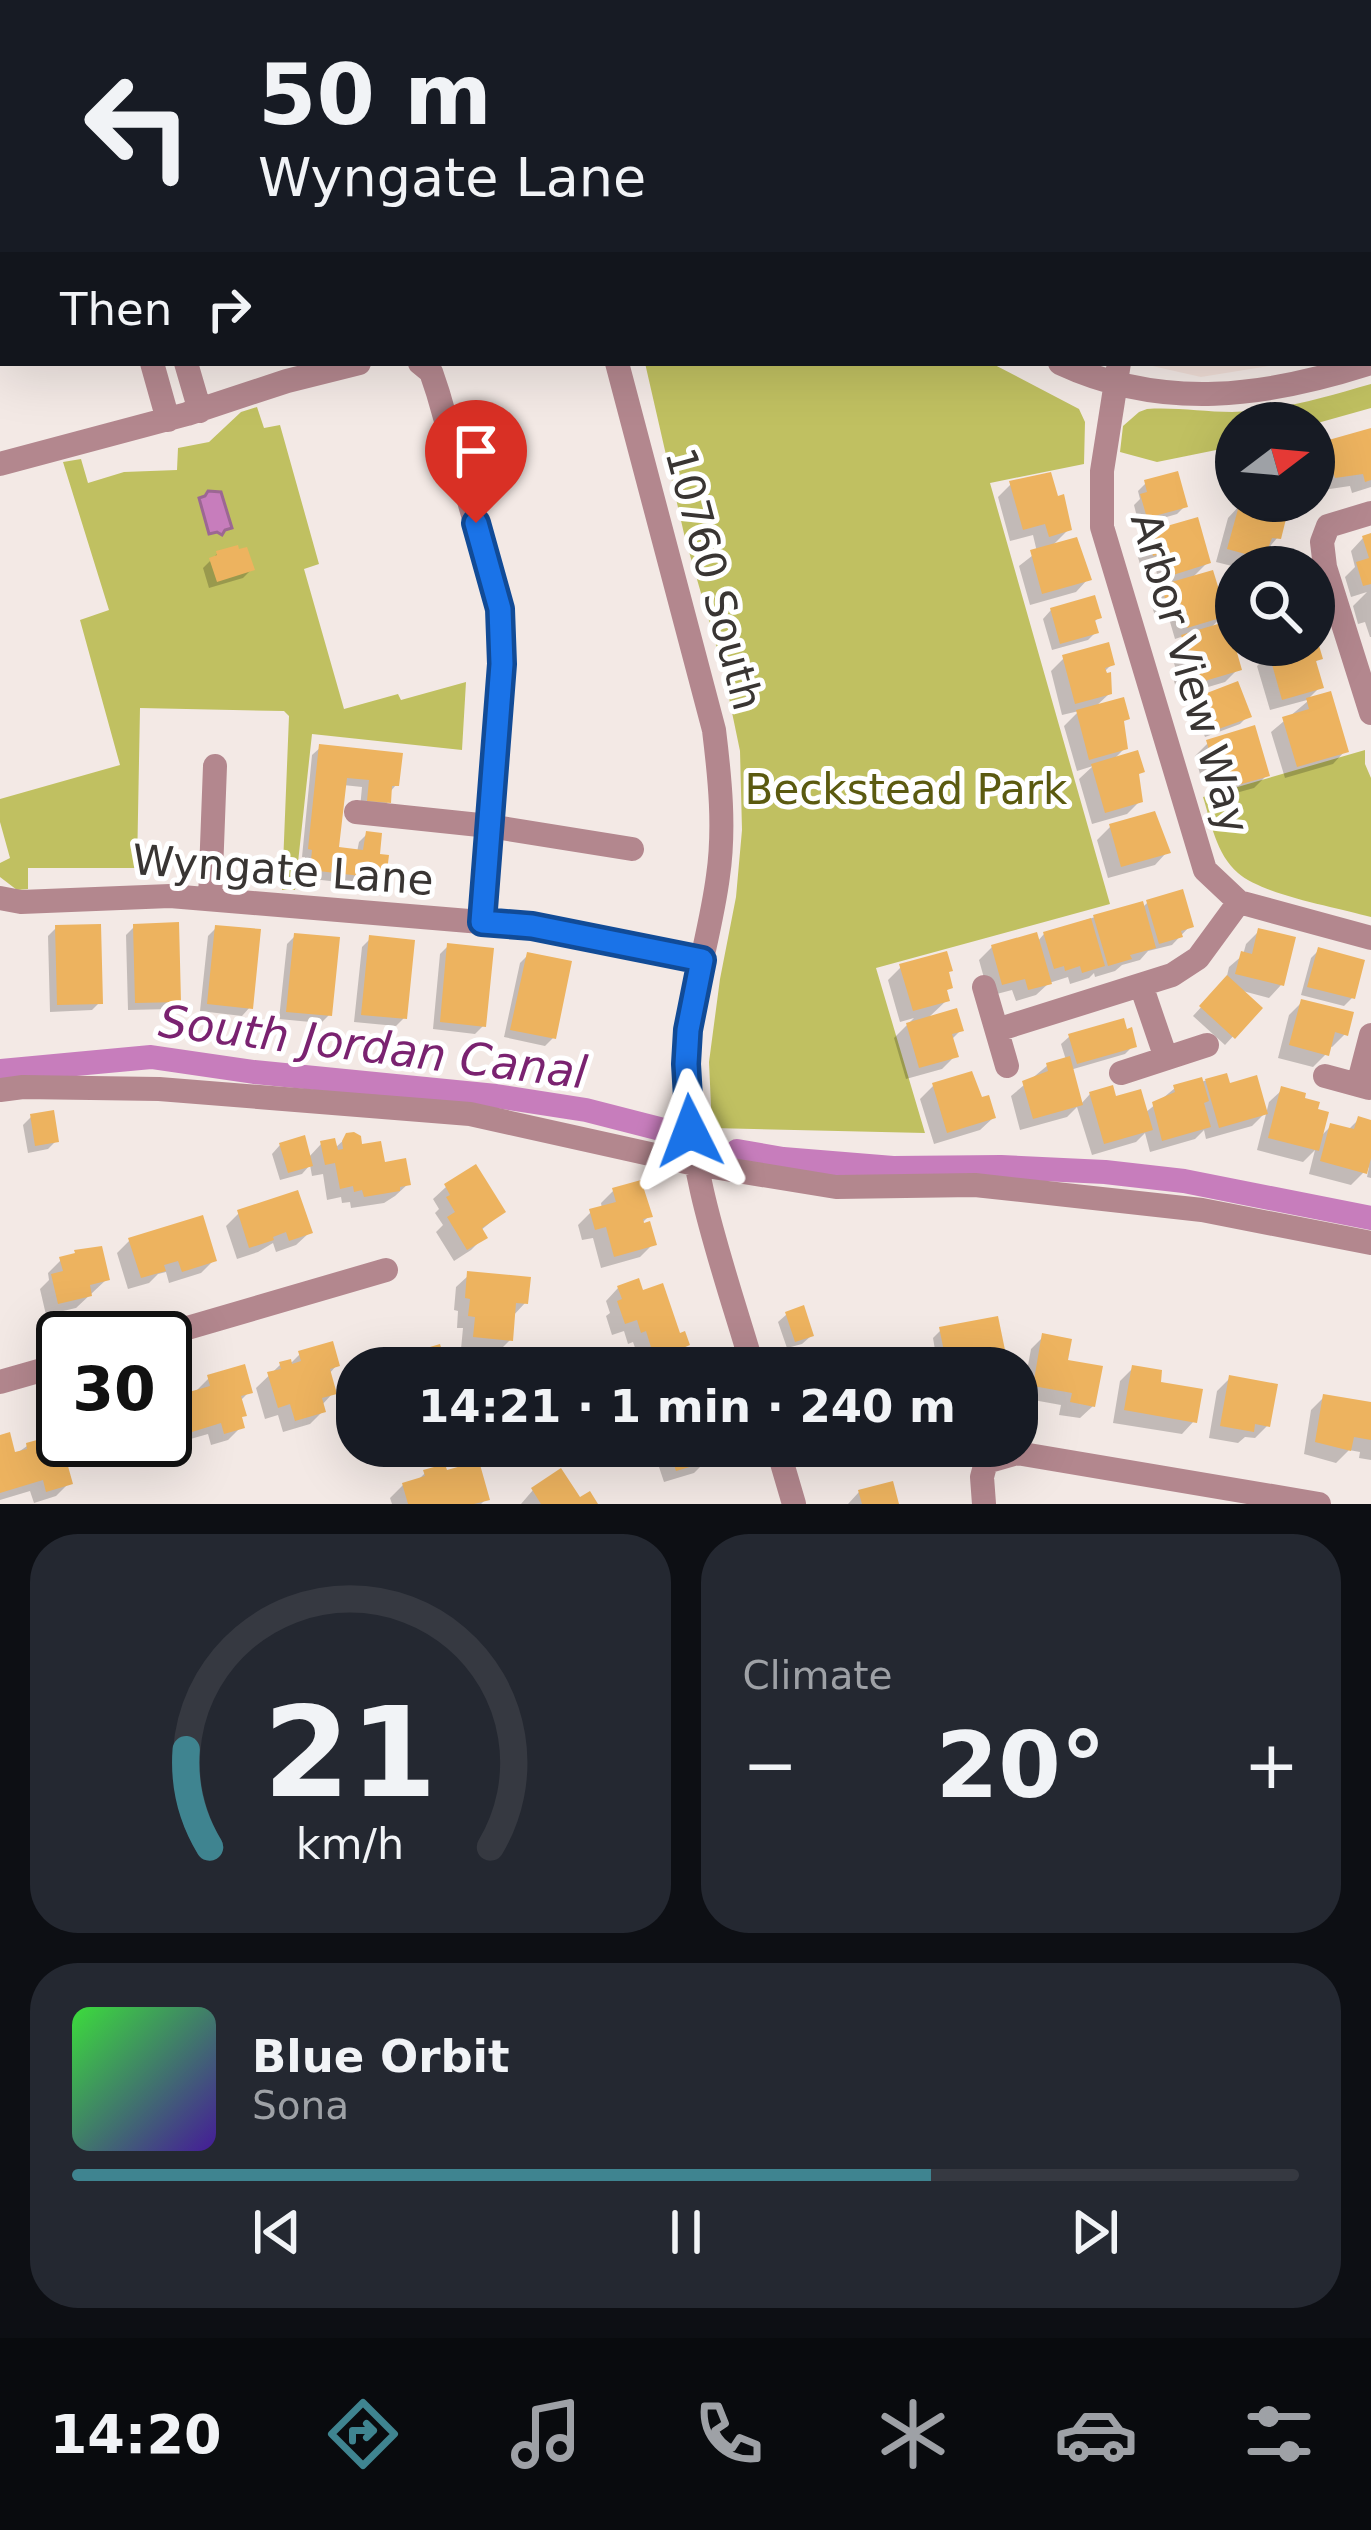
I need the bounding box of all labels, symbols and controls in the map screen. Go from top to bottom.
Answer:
text: 50 m [258,46,492,144]
icon: left [60,48,216,204]
text: Wyngate Lane [258,146,646,209]
icon: right [196,276,262,342]
text: Then [60,283,172,336]
pin [425,400,527,523]
north arrow [1215,402,1335,522]
map controls [1215,402,1335,666]
icon: arrive [443,418,509,484]
street label: 10760 South [656,443,772,715]
street label: Arbor View Way [1121,507,1259,839]
button: search [1215,546,1335,666]
park label: Beckstead Park [745,765,1068,814]
street label: Wyngate Lane [131,835,435,905]
water label: South Jordan Canal [156,994,591,1100]
position arrow [627,1068,753,1194]
speed limit sign: 30 [36,1311,192,1467]
text: 14:21 · 1 min · 240 m [418,1380,956,1433]
text: Climate [743,1653,893,1698]
text: 21 [263,1680,437,1825]
text: 20° [936,1713,1106,1818]
text: − [743,1727,798,1804]
text: + [1244,1727,1299,1804]
text: km/h [296,1818,404,1868]
text: Blue Orbit [252,2030,510,2083]
text: Sona [252,2083,349,2128]
icon: previous [244,2199,310,2265]
icon: pause [653,2199,719,2265]
icon: next [1062,2199,1128,2265]
icon: directions [321,2392,405,2476]
icon: music [504,2392,588,2476]
icon: phone [687,2392,771,2476]
icon: climate [871,2392,955,2476]
icon: car [1054,2392,1138,2476]
icon: filters [1237,2392,1321,2476]
text: 14:20 [50,2403,222,2466]

